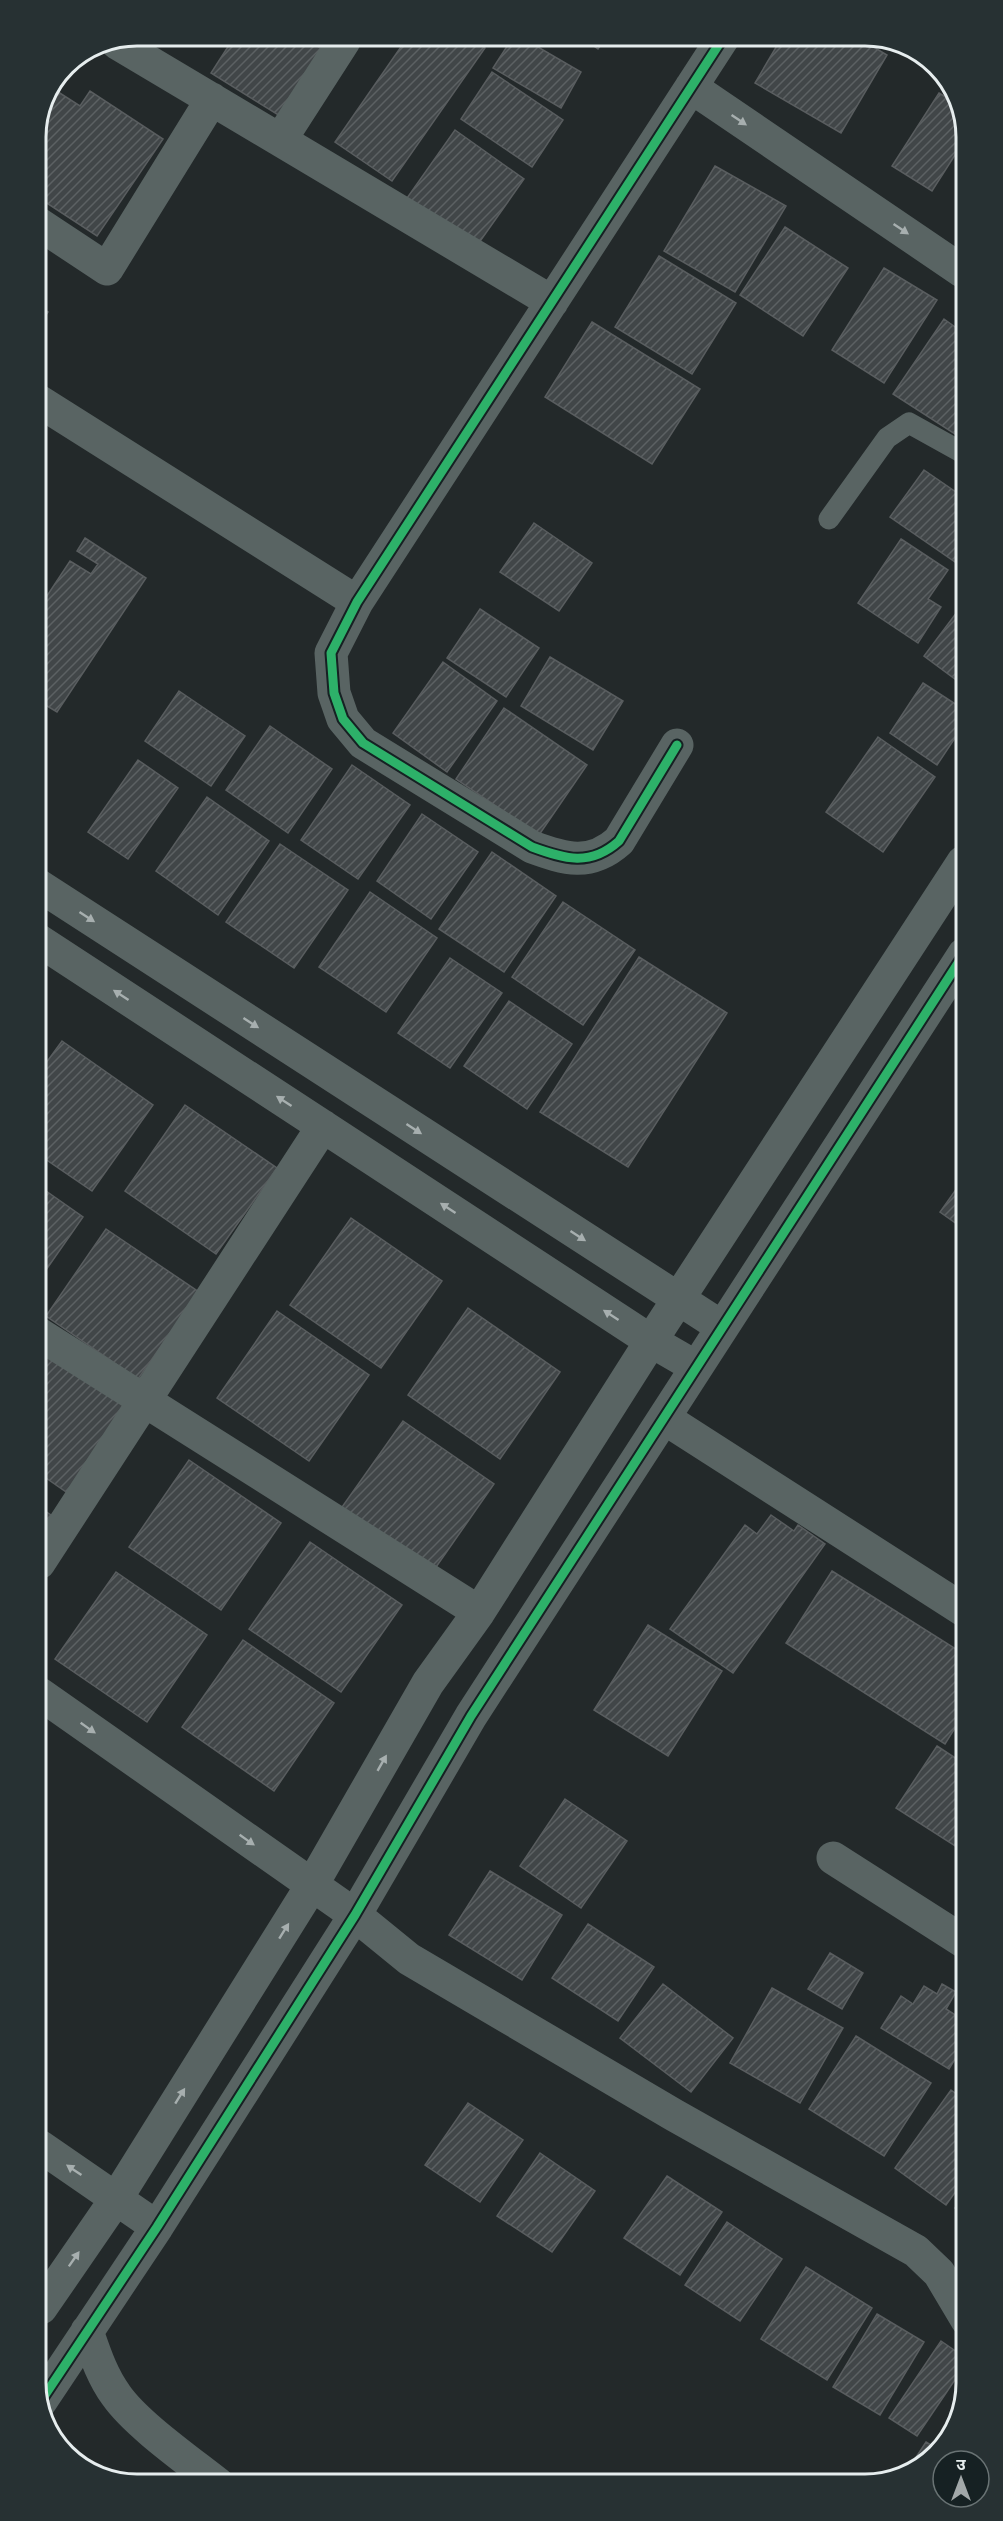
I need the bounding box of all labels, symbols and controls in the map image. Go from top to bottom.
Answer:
one-way arrow [731,114,747,126]
one-way arrow [892,224,909,235]
one-way arrow [79,911,95,922]
one-way arrow [113,989,129,1000]
one-way arrow [242,1018,259,1029]
one-way arrow [276,1096,293,1107]
one-way arrow [406,1124,422,1135]
one-way arrow [440,1202,456,1214]
one-way arrow [570,1230,586,1241]
one-way arrow [603,1310,619,1321]
one-way arrow [79,1722,95,1734]
one-way arrow [377,1754,387,1771]
one-way arrow [239,1834,255,1846]
one-way arrow [278,1923,289,1939]
one-way arrow [175,2088,186,2104]
one-way arrow [66,2165,82,2176]
one-way arrow [68,2252,80,2268]
north arrow [931,2449,991,2509]
text: उ [956,2454,966,2476]

